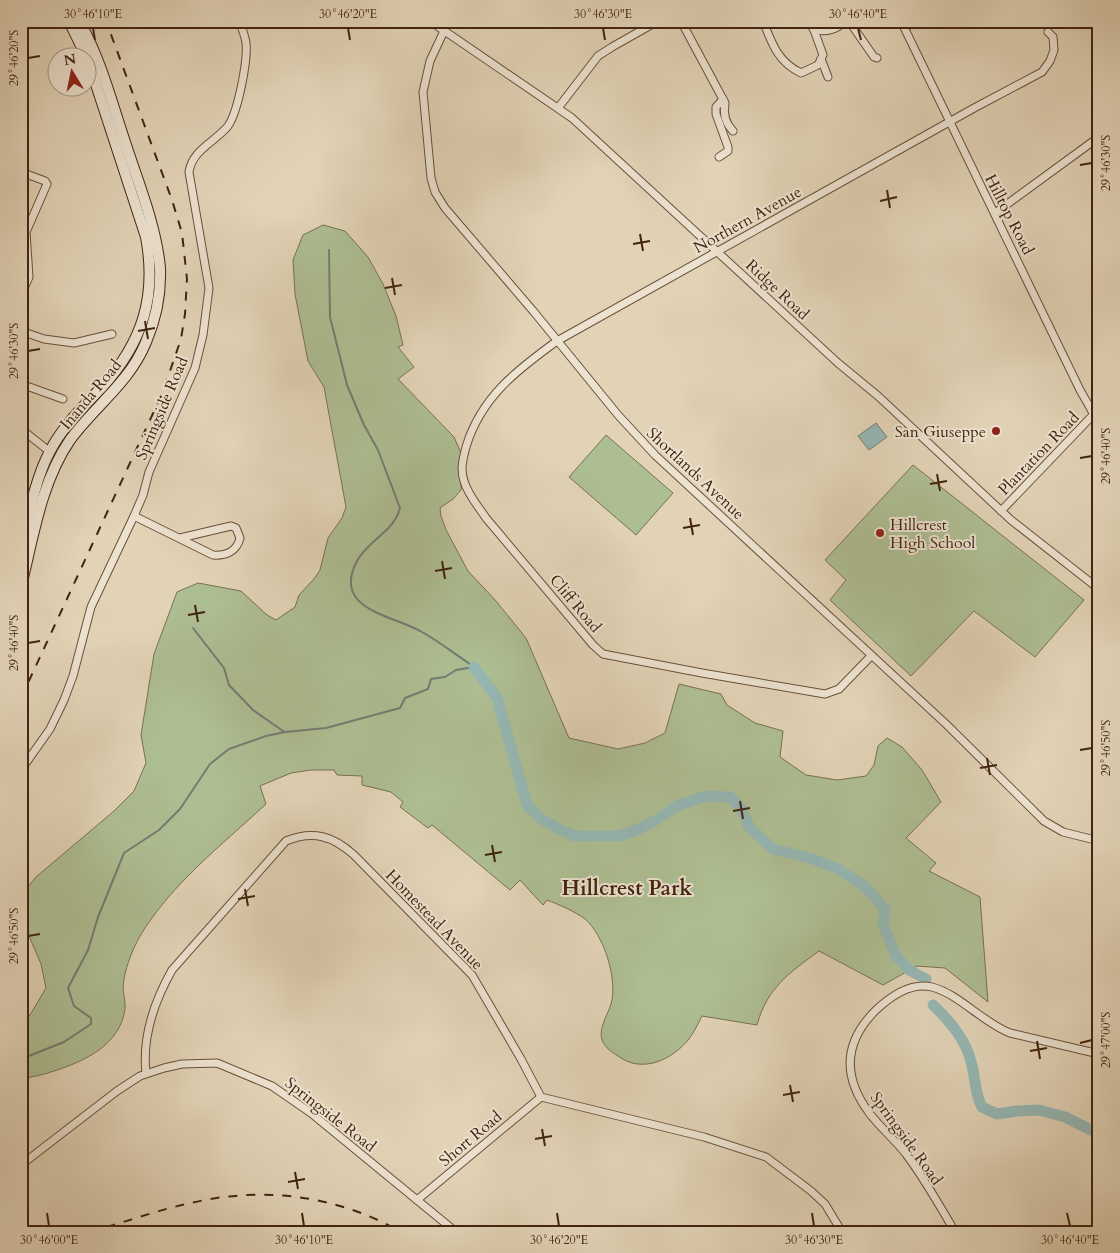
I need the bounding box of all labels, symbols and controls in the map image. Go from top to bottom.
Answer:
text: 30°46'10"E [64,6,122,22]
text: 30°46'20"E [319,6,377,22]
text: 30°46'30"E [574,6,632,22]
text: 30°46'40"E [829,6,887,22]
text: 29°46'20"S [6,30,22,86]
north arrow [48,48,98,98]
text: N [62,49,77,70]
text: 29°46'30"S [1098,135,1114,191]
street label: Hilltop Road [979,170,1039,259]
street label: Northern Avenue [690,181,805,259]
street label: Ridge Road [741,254,814,325]
text: 29°46'30"S [6,323,22,379]
street label: Springside Road [130,353,194,463]
street label: Inanda Road [55,354,127,434]
street label: Plantation Road [993,407,1085,500]
place label: San Giuseppe [895,421,986,443]
street label: Shortlands Avenue [642,423,749,525]
marker: San Giuseppe [990,425,1002,437]
text: 29°46'40"S [1098,428,1114,484]
place label: Hillcrest High School [890,514,975,554]
marker: Hillcrest High School [874,527,886,539]
street label: Cliff Road [544,570,606,638]
text: 29°46'40"S [6,615,22,671]
text: 29°46'50"S [1098,720,1114,776]
street label: Homestead Avenue [380,865,488,975]
district label: Hillcrest Park [562,874,692,903]
text: 29°46'50"S [6,908,22,964]
text: 29°47'00"S [1098,1012,1114,1068]
street label: Springside Road [280,1072,381,1158]
street label: Springside Road [865,1088,948,1190]
street label: Short Road [435,1106,507,1172]
text: 30°46'00"E [20,1232,78,1248]
text: 30°46'10"E [275,1232,333,1248]
text: 30°46'20"E [530,1232,588,1248]
text: 30°46'30"E [785,1232,843,1248]
text: 30°46'40"E [1041,1232,1099,1248]

